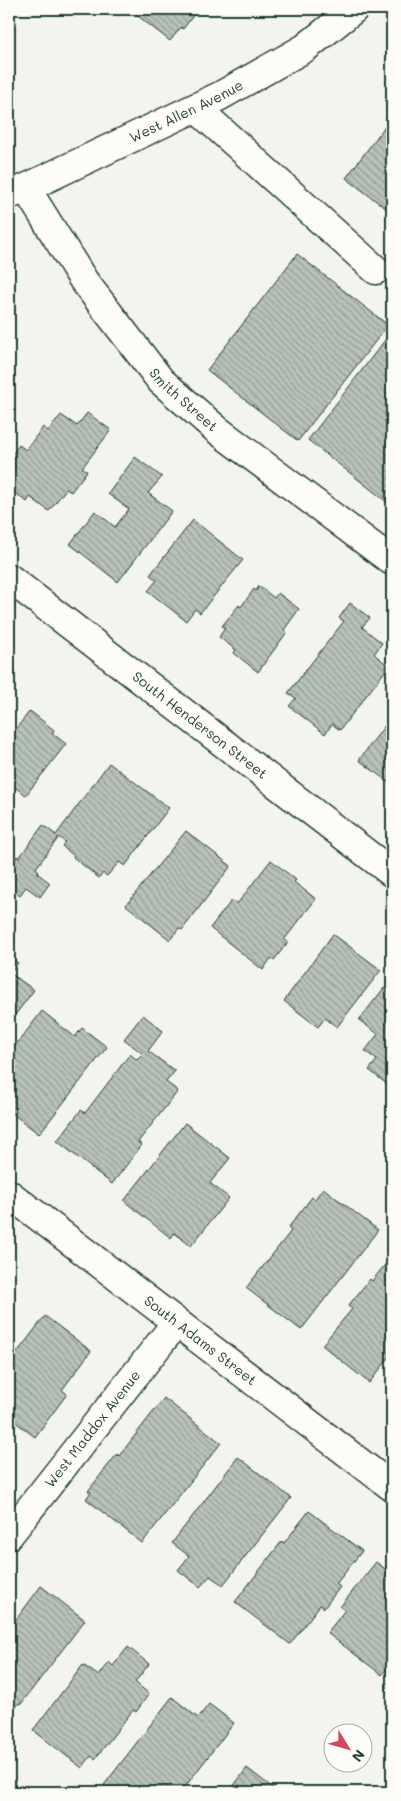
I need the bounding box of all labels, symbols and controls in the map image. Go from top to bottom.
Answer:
street label: West Allen Avenue [126,75,246,147]
street label: Smith Street [145,364,222,435]
street label: South Henderson Street [129,667,272,783]
street label: South Adams Street [141,1291,261,1389]
street label: West Maddox Avenue [40,1366,144,1491]
north arrow [324,1724,374,1774]
text: N [348,1746,370,1766]

